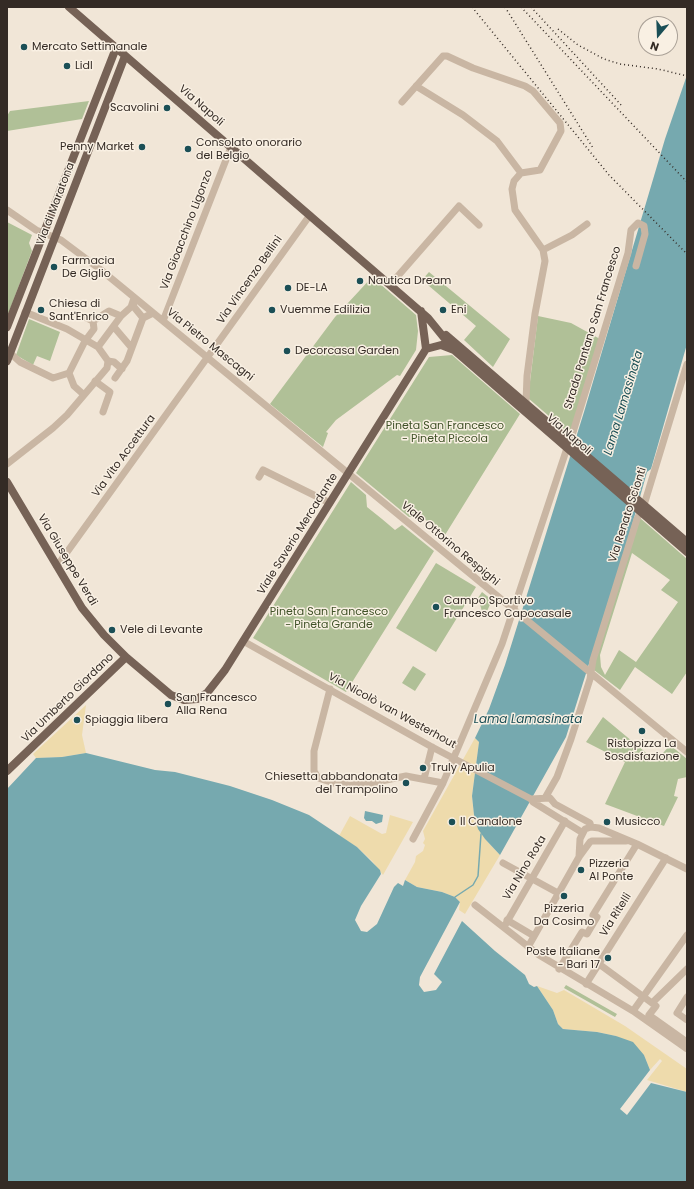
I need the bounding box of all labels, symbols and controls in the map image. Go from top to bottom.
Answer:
north arrow [638,16,678,56]
text: N [648,37,661,55]
place label: Mercato Settimanale [32,40,147,54]
marker: Mercato Settimanale [19,42,29,52]
place label: Lidl [75,59,93,73]
marker: Lidl [62,61,72,71]
street label: Via Napoli [176,83,226,129]
place label: Scavolini [110,101,159,115]
marker: Scavolini [162,103,172,113]
place label: Consolato onorario del Belgio [196,136,302,162]
place label: Penny Market [60,140,134,154]
marker: Penny Market [137,142,147,152]
marker: Consolato onorario del Belgio [183,144,193,154]
street label: Via di Maratona [34,161,78,247]
street label: Via Gioacchino Ligonzo [158,168,216,292]
street label: Via Vincenzo Bellini [215,233,285,327]
street label: Strada Pantano San Francesco [562,245,624,411]
place label: Farmacia De Giglio [62,254,115,280]
marker: Farmacia De Giglio [49,262,59,272]
place label: Nautica Dream [368,274,451,288]
marker: Nautica Dream [355,276,365,286]
place label: DE-LA [296,281,328,295]
marker: DE-LA [283,283,293,293]
place label: Chiesa di Sant'Enrico [49,297,109,323]
place label: Vuemme Edilizia [280,303,370,317]
place label: Eni [451,303,466,317]
marker: Chiesa di Sant'Enrico [36,305,46,315]
marker: Vuemme Edilizia [267,305,277,315]
marker: Eni [438,305,448,315]
street label: Via Pietro Mascagni [164,306,256,384]
place label: Decorcasa Garden [295,344,399,358]
marker: Decorcasa Garden [282,346,292,356]
water label: Lama Lamasinata [601,349,647,457]
street label: Via Vito Accettura [90,412,158,500]
street label: Via Napoli [544,412,594,458]
park label: Pineta San Francesco - Pineta Piccola [386,419,504,445]
street label: Via Renato Scionti [606,466,650,564]
street label: Viale Saverio Mercadante [255,471,341,597]
street label: Viale Ottorino Respighi [398,499,502,589]
street label: Via Giuseppe Verdi [34,512,100,608]
place label: Campo Sportivo Francesco Capocasale [444,594,571,620]
marker: Campo Sportivo Francesco Capocasale [431,602,441,612]
park label: Pineta San Francesco - Pineta Grande [270,605,388,631]
place label: Vele di Levante [120,623,203,637]
marker: Vele di Levante [107,625,117,635]
street label: Via Umberto Giordano [19,651,117,745]
street label: Via Nicolò van Westerhout [326,670,458,752]
place label: San Francesco Alla Rena [176,691,257,717]
marker: San Francesco Alla Rena [163,699,173,709]
place label: Spiaggia libera [85,713,168,727]
water label: Lama Lamasinata [474,713,582,727]
marker: Spiaggia libera [72,715,82,725]
marker: Ristopizza La Sosdisfazione [637,726,647,736]
place label: Ristopizza La Sosdisfazione [605,737,679,763]
place label: Truly Apulia [431,761,495,775]
marker: Truly Apulia [418,763,428,773]
place label: Chiesetta abbandonata del Trampolino [265,770,398,796]
marker: Chiesetta abbandonata del Trampolino [401,778,411,788]
place label: Il Canalone [460,815,522,829]
place label: Musicco [615,815,660,829]
marker: Il Canalone [447,817,457,827]
marker: Musicco [602,817,612,827]
street label: Via Nino Rota [501,833,549,903]
place label: Pizzeria Al Ponte [589,857,633,883]
marker: Pizzeria Al Ponte [576,865,586,875]
marker: Pizzeria Da Cosimo [559,891,569,901]
street label: Via Ritelli [597,891,635,939]
place label: Pizzeria Da Cosimo [534,902,594,928]
place label: Poste Italiane - Bari 17 [526,945,600,971]
marker: Poste Italiane - Bari 17 [603,953,613,963]

